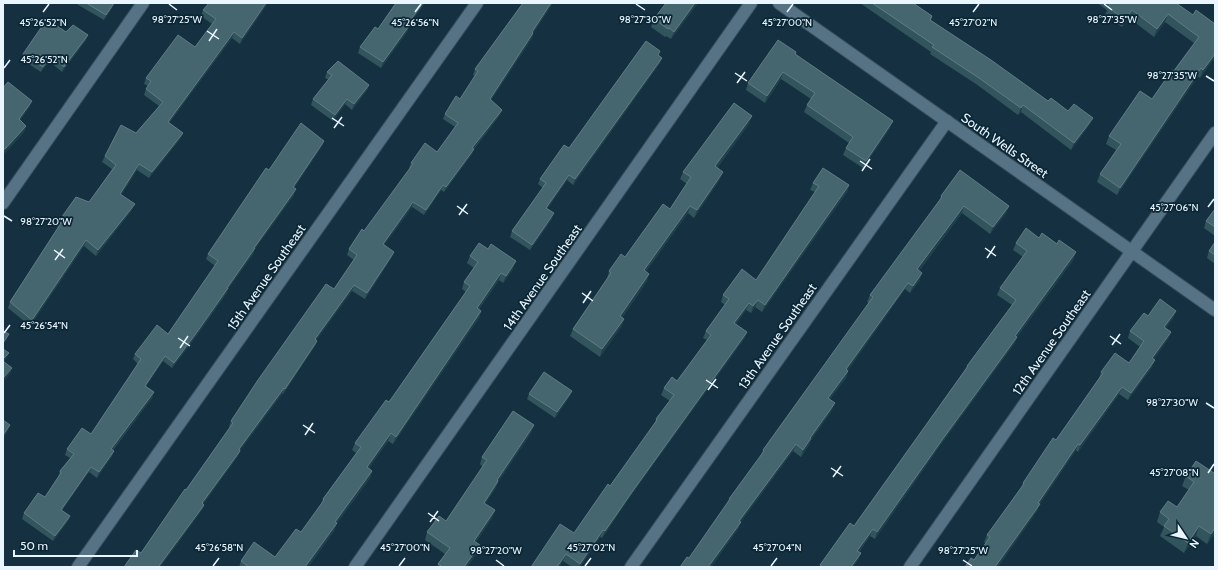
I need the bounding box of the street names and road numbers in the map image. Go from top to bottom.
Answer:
street label: South Wells Street [959,109,1052,181]
street label: 14th Avenue Southeast [499,220,585,333]
street label: 15th Avenue Southeast [223,221,309,333]
street label: 13th Avenue Southeast [734,280,820,392]
street label: 12th Avenue Southeast [1009,286,1094,398]

